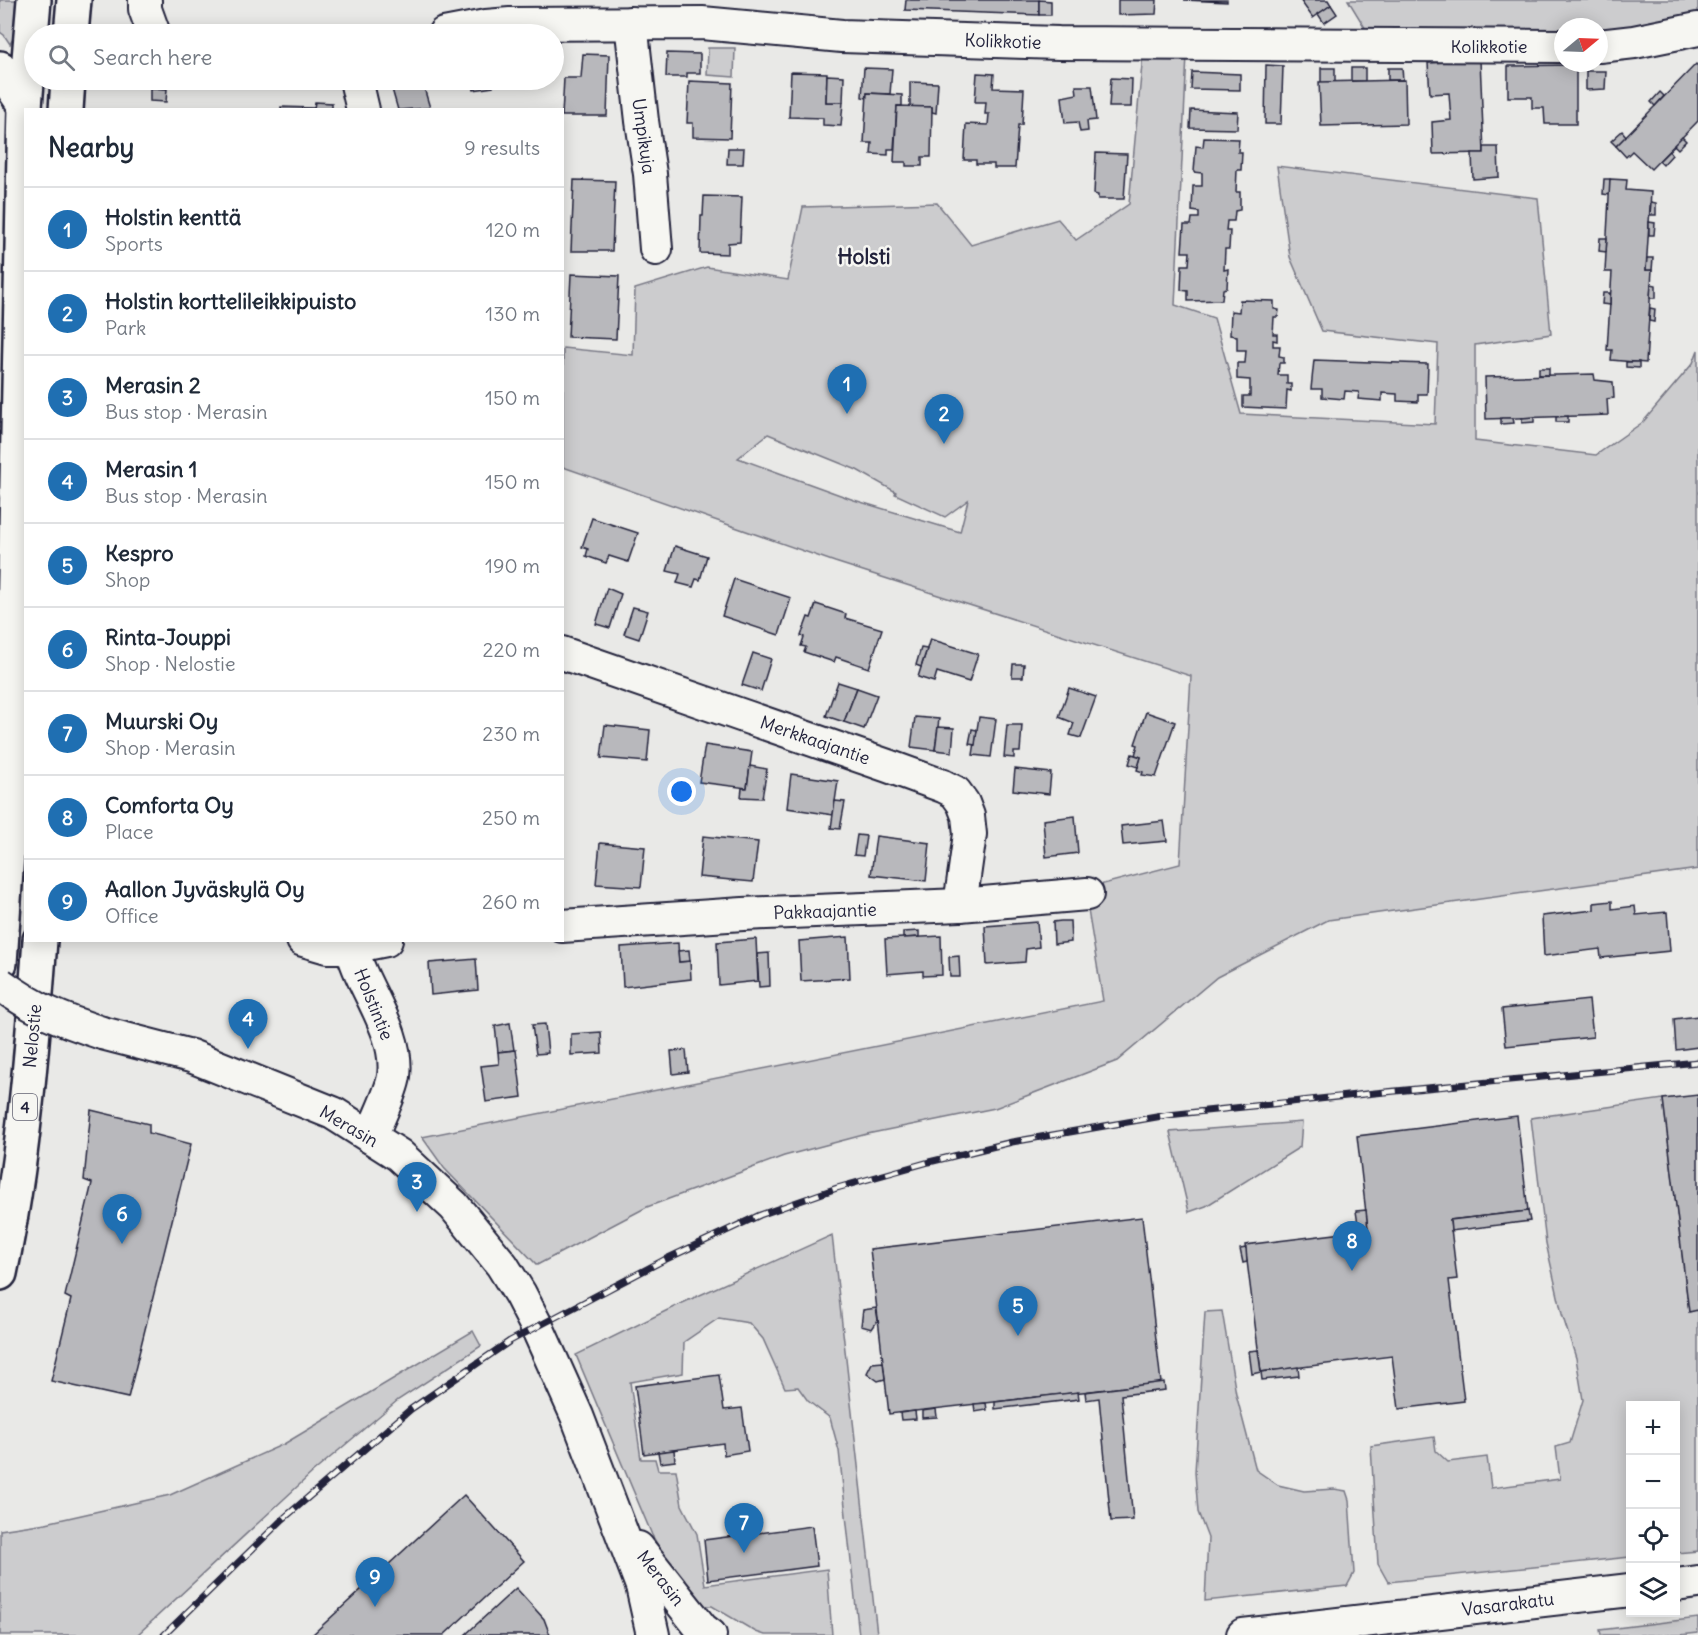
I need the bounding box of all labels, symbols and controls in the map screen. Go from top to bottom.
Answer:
north arrow [1554,18,1608,72]
search box [24,24,564,90]
street label: Kolikkotie [964,28,1042,54]
street label: Kolikkotie [1450,35,1528,58]
icon: search [45,41,78,74]
text: Search here [93,43,212,71]
street label: Umpikuja [627,97,661,175]
text: Nearby [48,131,134,164]
text: 9 results [464,135,540,160]
text: Holstin kenttä [105,203,241,231]
text: 1 [64,217,71,242]
text: 120 m [486,217,540,242]
text: Sports [105,231,163,256]
district label: Holsti [838,243,890,270]
text: Holstin korttelileikkipuisto [105,287,356,315]
text: 2 [62,301,73,326]
text: 130 m [485,301,540,326]
text: Park [105,315,146,340]
pin: 1 [828,364,866,414]
text: Merasin 2 [105,371,201,399]
text: 3 [62,385,73,410]
text: 150 m [485,385,540,410]
pin: 2 [924,394,964,444]
text: Bus stop · Merasin [105,399,267,424]
text: Merasin 1 [105,455,198,483]
text: 4 [62,469,73,494]
text: 150 m [485,469,540,494]
text: Bus stop · Merasin [105,483,267,508]
text: Kespro [105,539,174,567]
text: 5 [62,553,73,578]
text: 190 m [485,553,540,578]
text: Shop [105,567,150,592]
text: Rinta-Jouppi [105,623,231,651]
text: 6 [62,637,73,662]
text: 220 m [483,637,540,662]
text: Shop · Nelostie [105,651,236,676]
text: Muurski Oy [105,707,218,735]
street label: Merkkaajantie [757,710,873,770]
text: 7 [63,721,72,746]
text: 230 m [482,721,540,746]
text: Shop · Merasin [105,735,236,760]
your location [667,777,696,806]
text: Comforta Oy [105,791,234,819]
text: 8 [62,805,73,830]
text: 250 m [482,805,540,830]
text: Place [105,819,153,844]
text: Aallon Jyväskylä Oy [105,875,305,903]
text: 9 [62,889,73,914]
text: 260 m [482,889,540,914]
street label: Pakkaajantie [773,898,877,924]
text: Office [105,903,159,928]
street label: Holstintie [349,965,399,1043]
pin: 4 [228,1000,268,1049]
street label: Nelostie [18,1003,46,1069]
road number: 4 [13,1094,37,1120]
street label: Merasin [315,1100,383,1152]
pin: 3 [398,1162,436,1212]
pin: 6 [102,1194,142,1244]
pin: 8 [1332,1222,1372,1271]
pin: 5 [998,1286,1038,1336]
map controls [1626,1401,1680,1617]
button: + [1626,1401,1680,1455]
button: − [1626,1455,1680,1509]
pin: 7 [724,1504,764,1553]
button: locate [1626,1509,1680,1563]
street label: Merasin [632,1546,690,1610]
pin: 9 [356,1558,394,1607]
button: layers [1626,1563,1680,1617]
street label: Vasarakatu [1461,1587,1555,1621]

